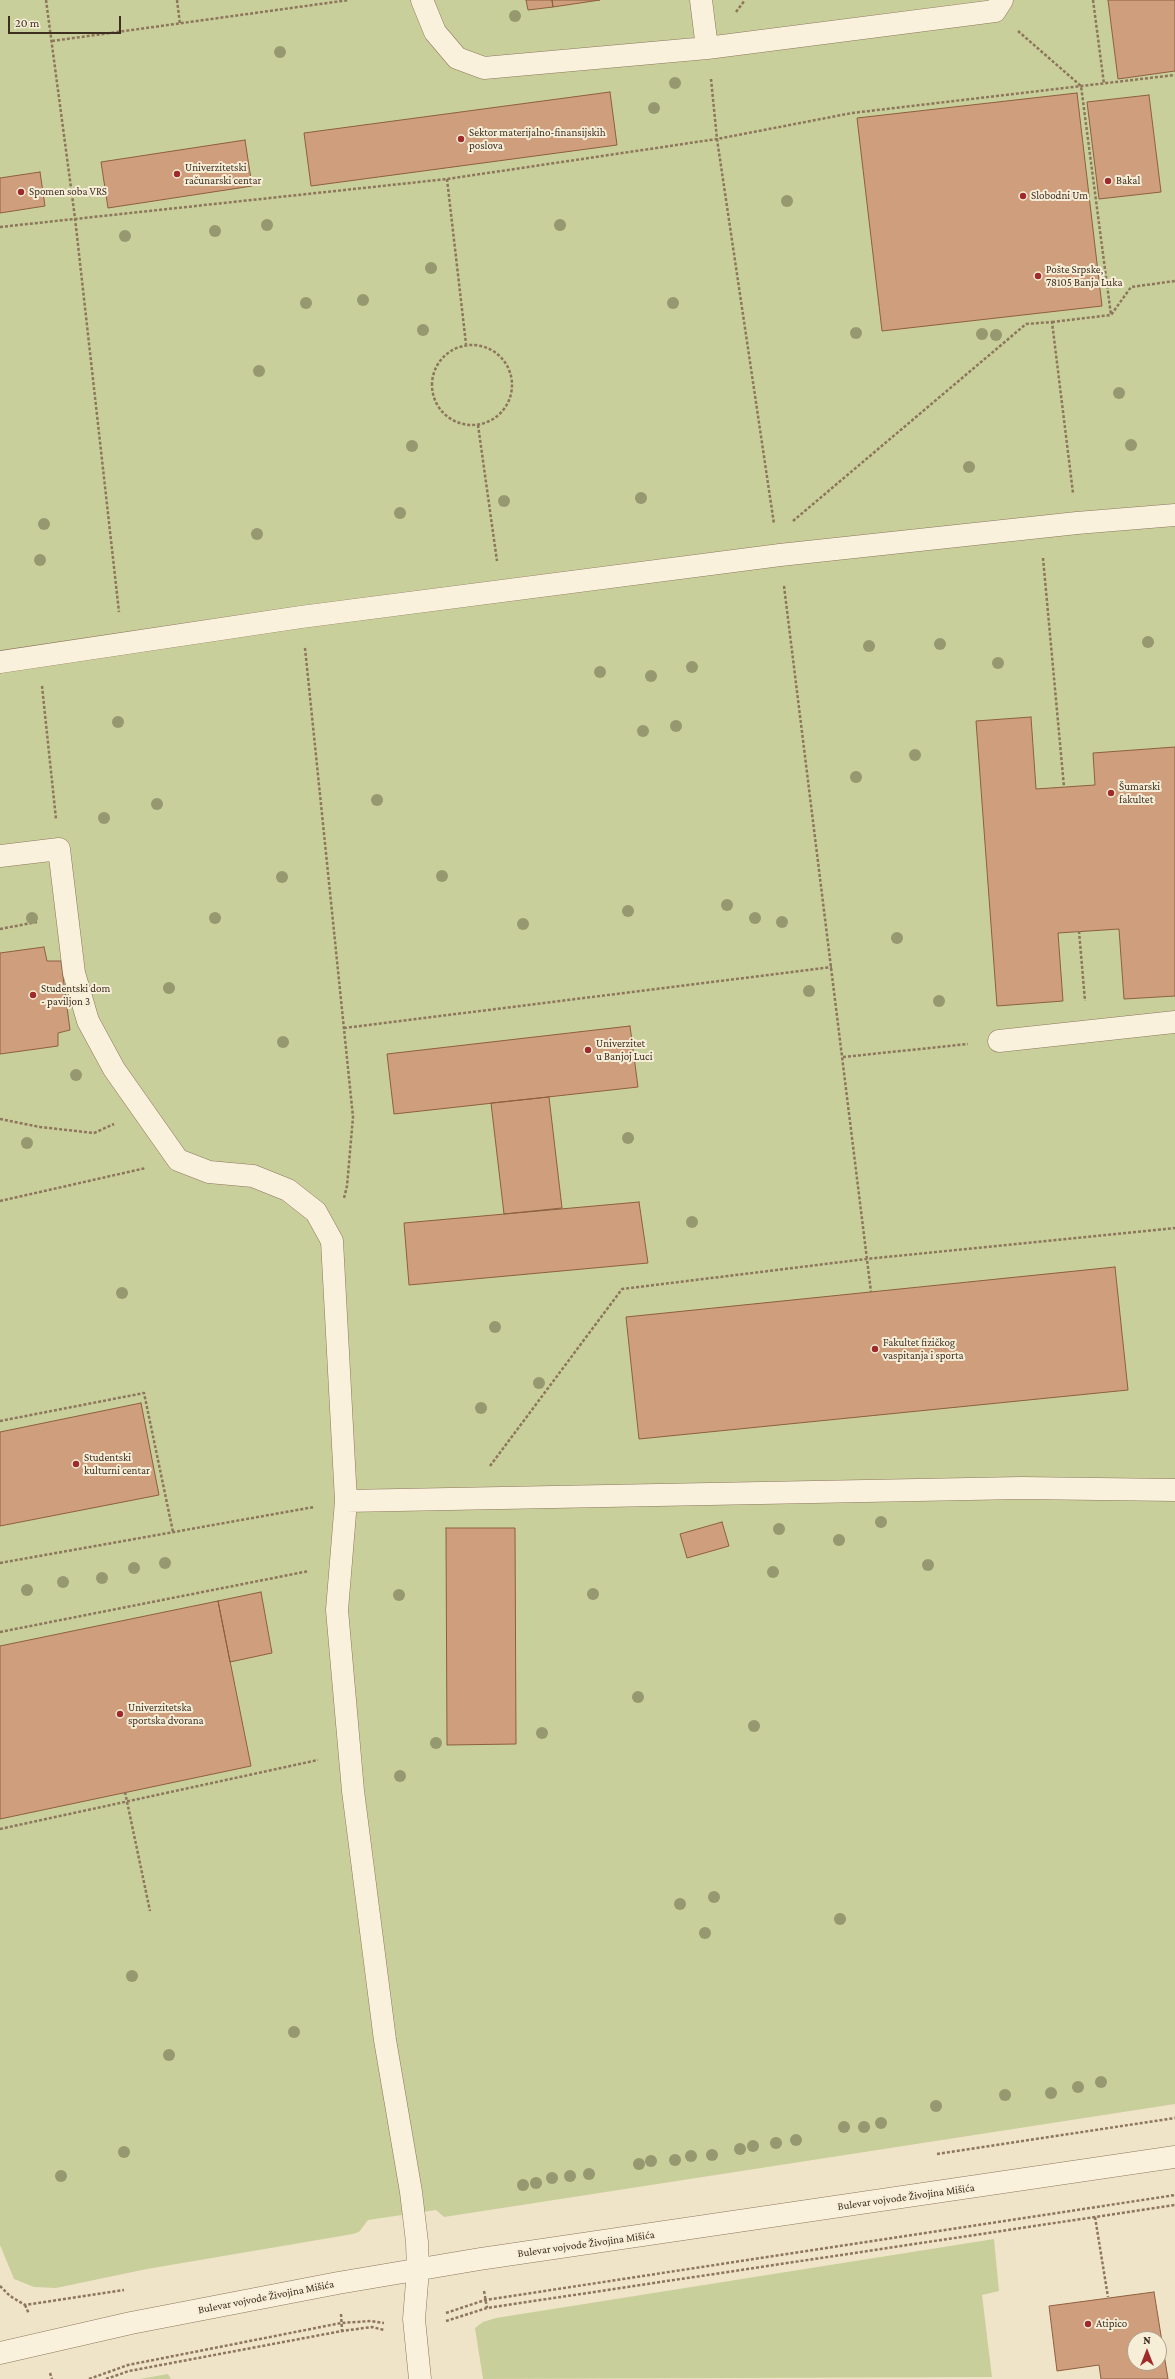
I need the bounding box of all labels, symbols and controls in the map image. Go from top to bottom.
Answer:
scale bar [10,8,123,34]
text: 20 m [15,16,39,30]
place label: Sektor materijalno-finansijskih poslova [469,126,606,152]
marker: Sektor materijalno-finansijskih poslova [456,134,466,144]
place label: Univerzitetski računarski centar [185,161,261,187]
marker: Univerzitetski računarski centar [172,169,182,179]
place label: Bakal [1116,174,1140,188]
marker: Bakal [1103,176,1113,186]
place label: Spomen soba VRS [29,185,107,199]
marker: Spomen soba VRS [16,187,26,197]
place label: Slobodni Um [1031,189,1088,203]
marker: Slobodni Um [1018,191,1028,201]
place label: Pošte Srpske, 78105 Banja Luka [1046,263,1122,289]
marker: Pošte Srpske, 78105 Banja Luka [1033,271,1043,281]
place label: Šumarski fakultet [1119,780,1160,806]
marker: Šumarski fakultet [1106,788,1116,798]
place label: Studentski dom - paviljon 3 [41,982,110,1008]
marker: Studentski dom - paviljon 3 [28,990,38,1000]
place label: Univerzitet u Banjoj Luci [596,1037,653,1063]
marker: Univerzitet u Banjoj Luci [583,1045,593,1055]
place label: Fakultet fizičkog vaspitanja i sporta [883,1336,964,1362]
marker: Fakultet fizičkog vaspitanja i sporta [870,1344,880,1354]
place label: Studentski kulturni centar [84,1451,150,1477]
marker: Studentski kulturni centar [71,1459,81,1469]
place label: Univerzitetska sportska dvorana [128,1701,204,1727]
marker: Univerzitetska sportska dvorana [115,1709,125,1719]
street label: Bulevar vojvode Živojina Mišića [837,2181,975,2213]
street label: Bulevar vojvode Živojina Mišića [517,2228,655,2260]
street label: Bulevar vojvode Živojina Mišića [197,2277,335,2317]
place label: Atipico [1096,2317,1127,2331]
marker: Atipico [1083,2319,1093,2329]
north arrow [1127,2331,1167,2371]
text: N [1143,2334,1151,2346]

